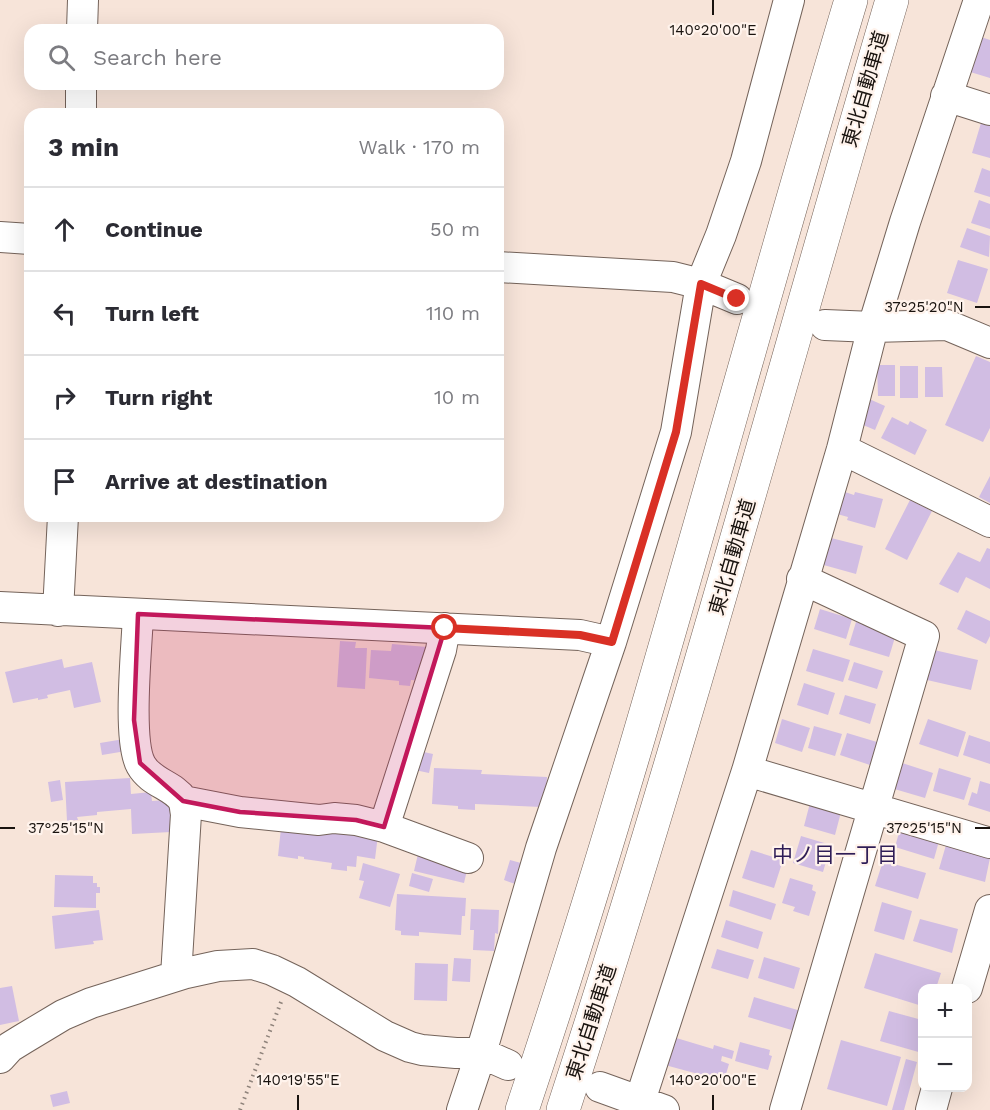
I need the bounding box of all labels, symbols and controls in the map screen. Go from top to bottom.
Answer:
text: 140°20'00"E [669,21,757,39]
search box [24,24,504,90]
street label: 東北自動車道 [837,28,893,150]
icon: search [45,41,78,74]
text: Search here [93,45,222,70]
text: 3 min [48,132,119,162]
text: Walk · 170 m [359,135,480,159]
icon: ahead [48,213,81,246]
text: Continue [105,217,203,242]
text: 50 m [430,217,480,241]
route end [723,285,749,311]
icon: left [48,297,81,330]
text: 37°25'20"N [884,298,964,316]
text: Turn left [105,301,199,326]
text: 110 m [426,301,480,325]
icon: right [48,381,81,414]
text: Turn right [105,385,212,410]
text: 10 m [434,385,480,409]
icon: arrive [48,465,81,498]
text: Arrive at destination [105,469,328,494]
street label: 東北自動車道 [704,496,760,618]
route start [431,614,457,640]
text: 37°25'15"N [28,819,104,837]
text: 37°25'15"N [886,819,962,837]
district label: 中ノ目一丁目 [772,842,898,867]
street label: 東北自動車道 [561,961,621,1083]
map controls [918,984,972,1092]
button: + [918,984,972,1038]
button: − [918,1038,972,1092]
text: 140°19'55"E [257,1071,339,1089]
text: 140°20'00"E [669,1071,757,1089]

